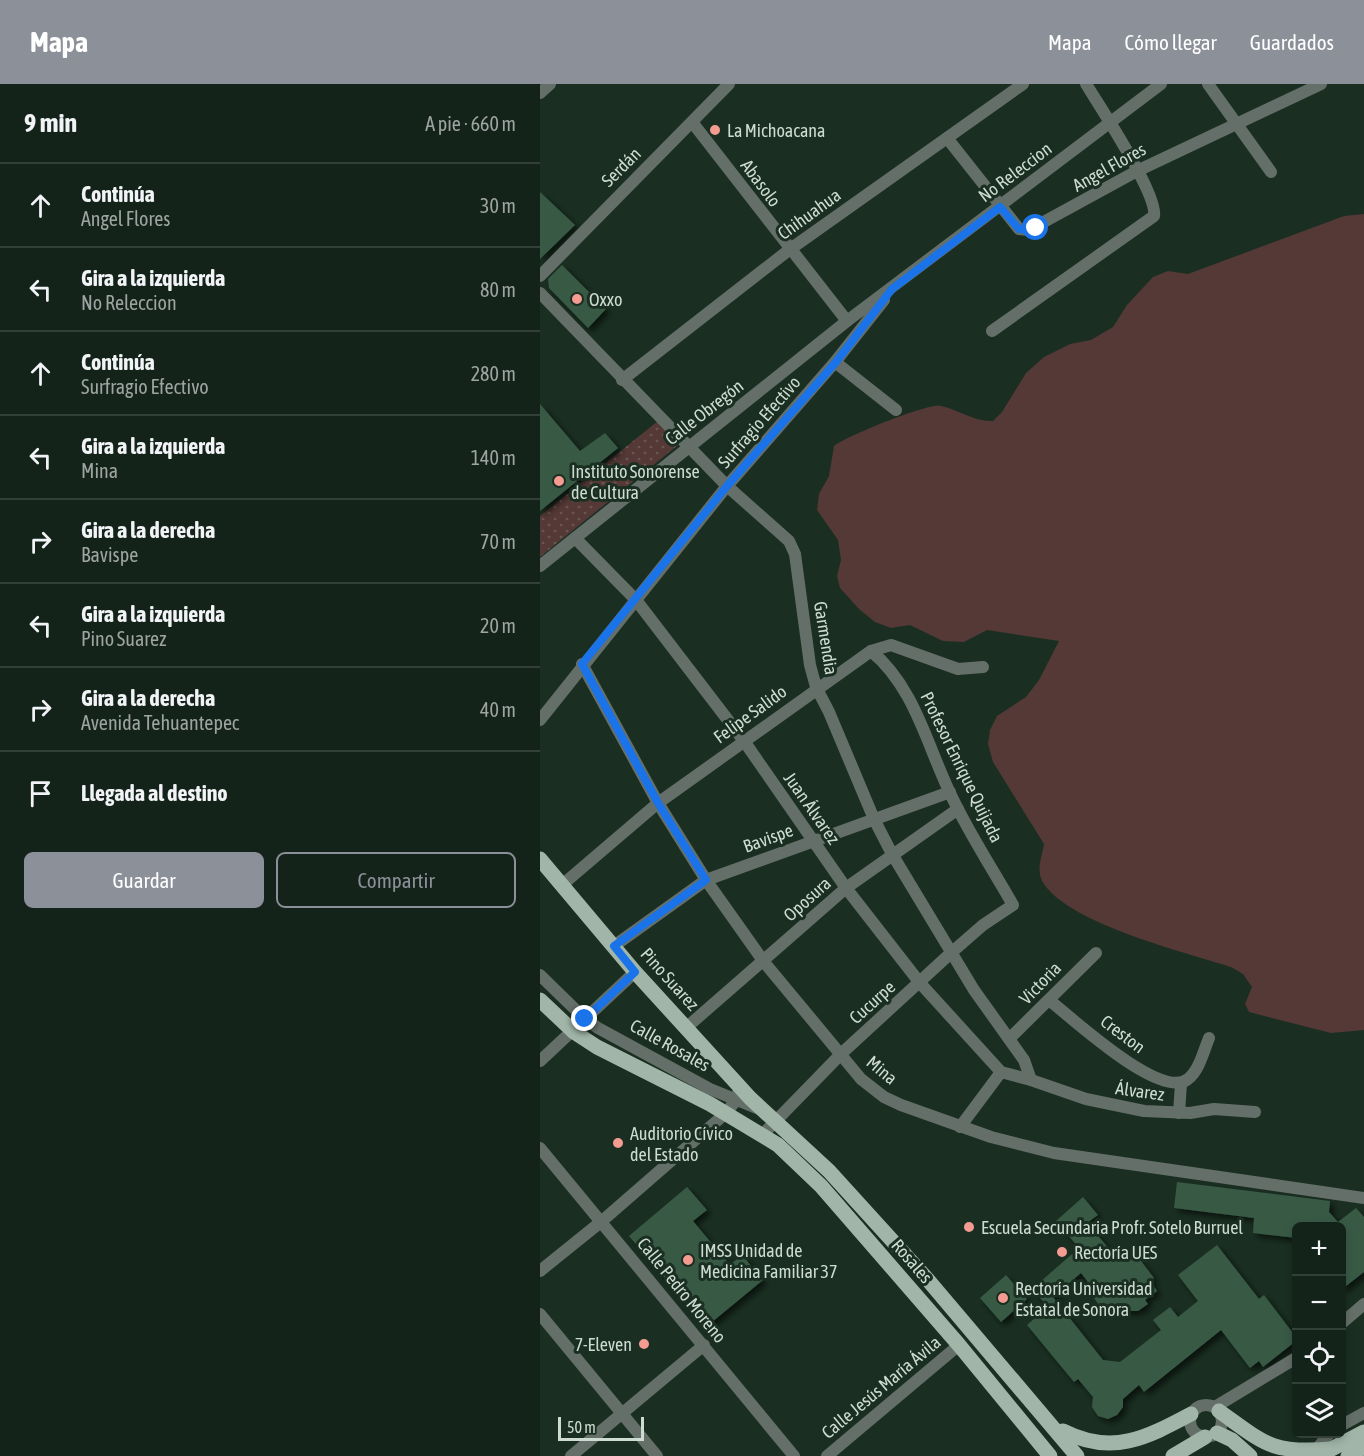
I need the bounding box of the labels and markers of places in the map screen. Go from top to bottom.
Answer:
place label: La Michoacana [727,120,825,141]
marker: La Michoacana [708,123,722,137]
place label: Oxxo [589,289,622,310]
marker: Oxxo [570,292,584,306]
place label: Instituto Sonorense de Cultura [571,461,700,503]
marker: Instituto Sonorense de Cultura [552,474,566,488]
place label: Auditorio Cívico del Estado [630,1123,733,1165]
marker: Auditorio Cívico del Estado [611,1136,625,1150]
place label: Escuela Secundaria Profr. Sotelo Burruel [981,1217,1243,1238]
marker: Escuela Secundaria Profr. Sotelo Burruel [962,1220,976,1234]
place label: IMSS Unidad de Medicina Familiar 37 [700,1240,838,1282]
place label: Rectoría UES [1074,1242,1158,1263]
marker: Rectoría UES [1055,1245,1069,1259]
marker: IMSS Unidad de Medicina Familiar 37 [681,1253,695,1267]
place label: Rectoría Universidad Estatal de Sonora [1015,1278,1153,1320]
marker: Rectoría Universidad Estatal de Sonora [996,1291,1010,1305]
place label: 7-Eleven [575,1334,632,1355]
marker: 7-Eleven [637,1337,651,1351]

